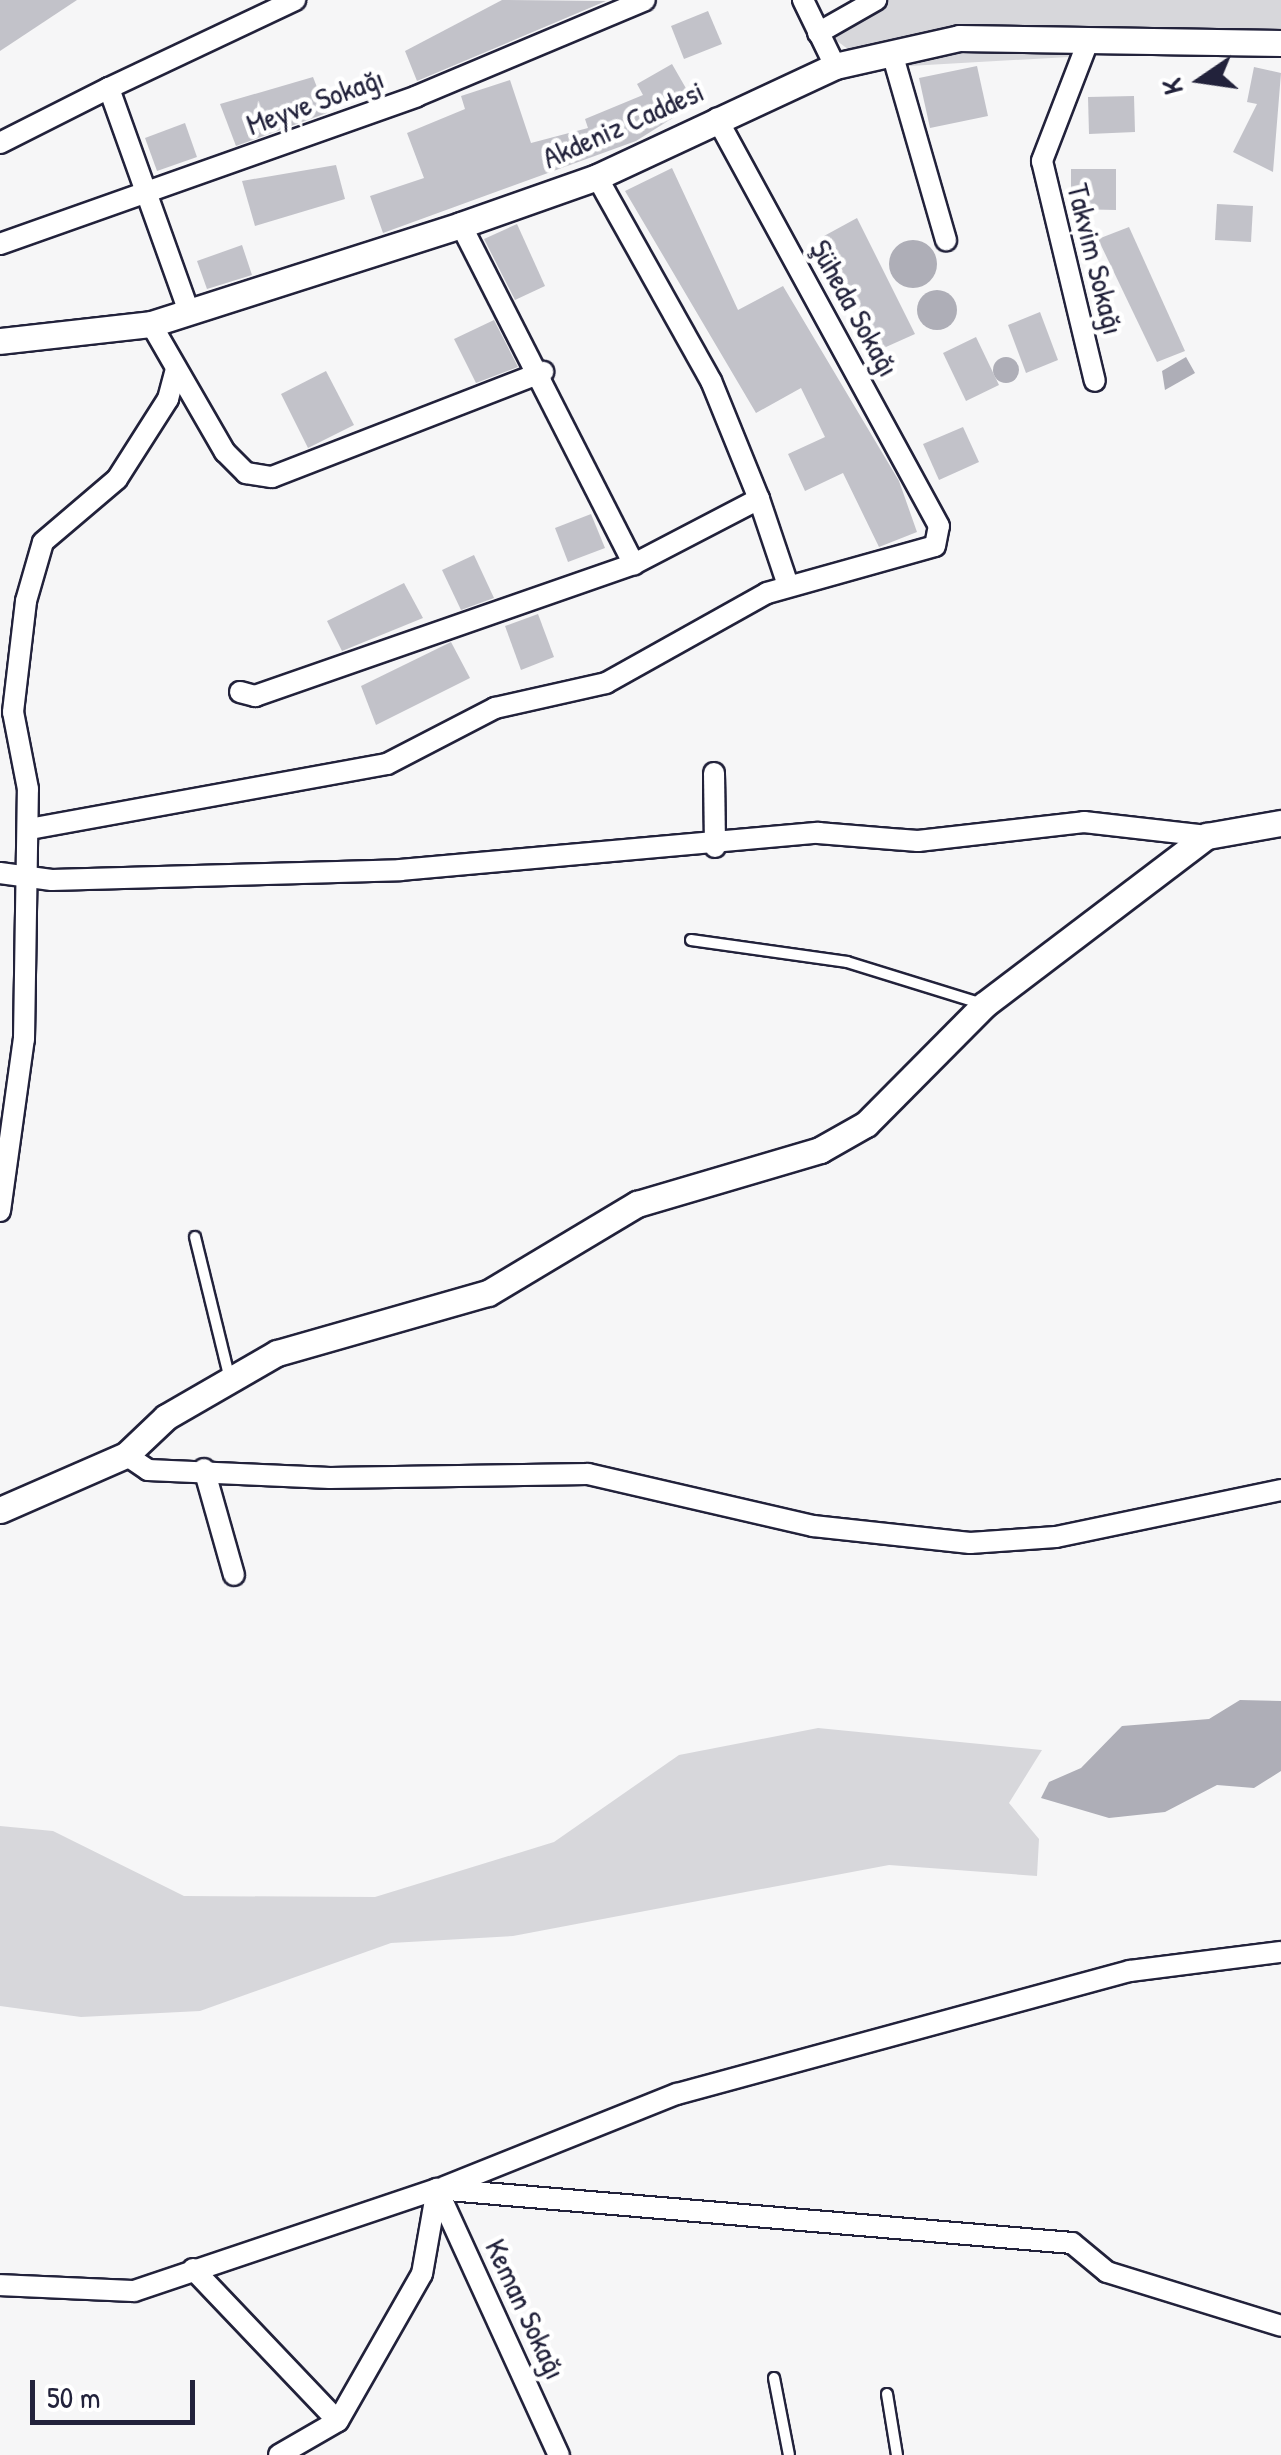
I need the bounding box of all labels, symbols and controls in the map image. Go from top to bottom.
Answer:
north arrow [1151,30,1251,130]
street label: Meyve Sokağı [241,60,389,142]
street label: Akdeniz Caddesi [537,72,709,176]
text: K [1152,75,1192,98]
street label: Takvim Sokağı [1060,180,1132,338]
street label: Şüheda Sokağı [803,233,907,383]
street label: Keman Sokağı [478,2233,574,2385]
scale bar [35,2360,200,2422]
text: 50 m [47,2377,100,2417]

